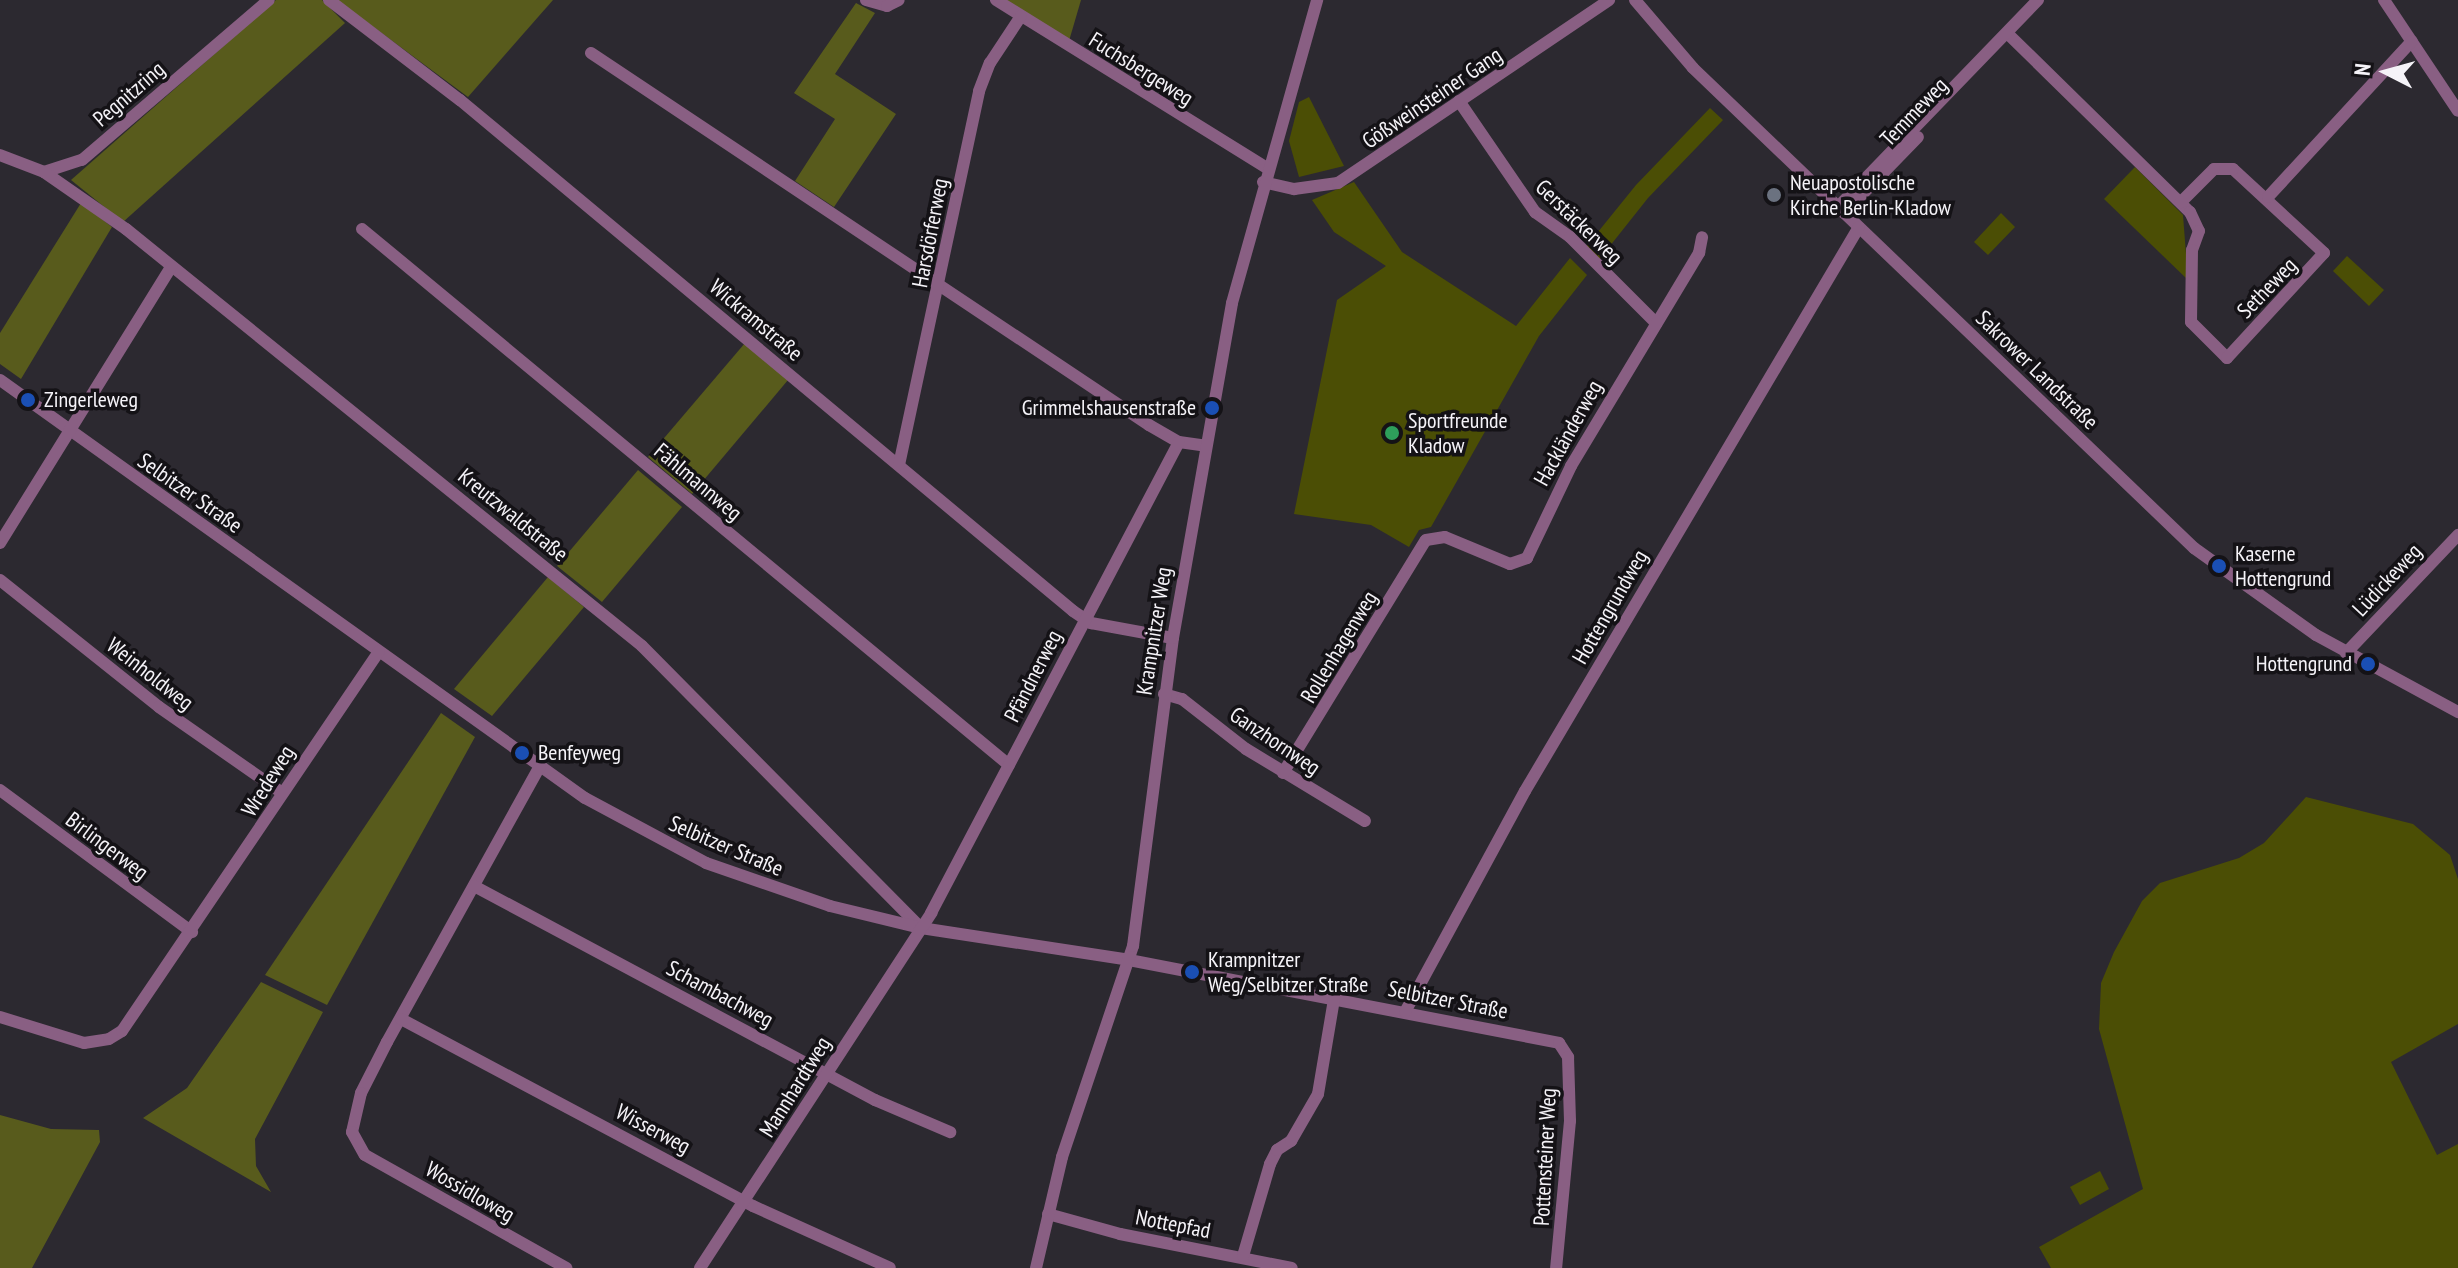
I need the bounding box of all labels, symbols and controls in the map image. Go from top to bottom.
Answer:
street label: Fuchsbergeweg [1084,27,1198,111]
north arrow [2346,32,2426,112]
street label: Gößweinsteiner Gang [1357,42,1507,154]
street label: Pegnitzring [88,56,170,132]
text: N [2348,62,2377,77]
street label: Temmeweg [1875,72,1953,152]
place label: Neuapostolische Kirche Berlin-Kladow [1790,169,1951,220]
street label: Gerstäckerweg [1530,174,1628,270]
street label: Harsdörferweg [906,176,954,290]
marker: Neuapostolische Kirche Berlin-Kladow [1765,186,1783,204]
street label: Setheweg [2232,252,2302,324]
street label: Wickramstraße [704,274,808,366]
street label: Sakrower Landstraße [1970,305,2104,435]
street label: Hackländerweg [1528,376,1608,490]
place label: Zingerleweg [44,387,138,413]
marker: Zingerleweg [19,391,37,409]
place label: Grimmelshausenstraße [1022,395,1196,421]
marker: Grimmelshausenstraße [1203,399,1221,417]
place label: Sportfreunde Kladow [1408,407,1508,458]
marker: Sportfreunde Kladow [1383,424,1401,442]
street label: Fählmannweg [649,438,747,526]
street label: Selbitzer Straße [133,447,247,539]
street label: Kreutzwaldstraße [453,463,573,567]
street label: Lüdickeweg [2347,538,2427,622]
place label: Kaserne Hottengrund [2235,540,2331,592]
street label: Hottengrundweg [1567,545,1653,669]
marker: Kaserne Hottengrund [2210,557,2228,575]
street label: Krampnitzer Weg [1131,565,1177,697]
street label: Rollenhagenweg [1295,586,1383,708]
street label: Pfändnerweg [999,626,1067,726]
street label: Weinholdweg [101,632,199,716]
place label: Hottengrund [2256,651,2352,677]
marker: Hottengrund [2359,655,2377,673]
street label: Ganzhornweg [1225,701,1325,781]
place label: Benfeyweg [538,740,621,766]
street label: Wredeweg [236,741,300,821]
marker: Benfeyweg [513,744,531,762]
street label: Birlingerweg [61,806,153,886]
street label: Selbitzer Straße [665,810,787,882]
place label: Krampnitzer Weg/Selbitzer Straße [1208,946,1368,998]
street label: Schambachweg [662,955,778,1033]
marker: Krampnitzer Weg/Selbitzer Straße [1183,963,1201,981]
street label: Selbitzer Straße [1386,975,1510,1025]
street label: Mannhardtweg [754,1032,836,1142]
street label: Pottensteiner Weg [1528,1087,1562,1227]
street label: Wisserweg [611,1098,695,1160]
street label: Wossidloweg [421,1156,519,1228]
street label: Nottepfad [1133,1204,1213,1244]

